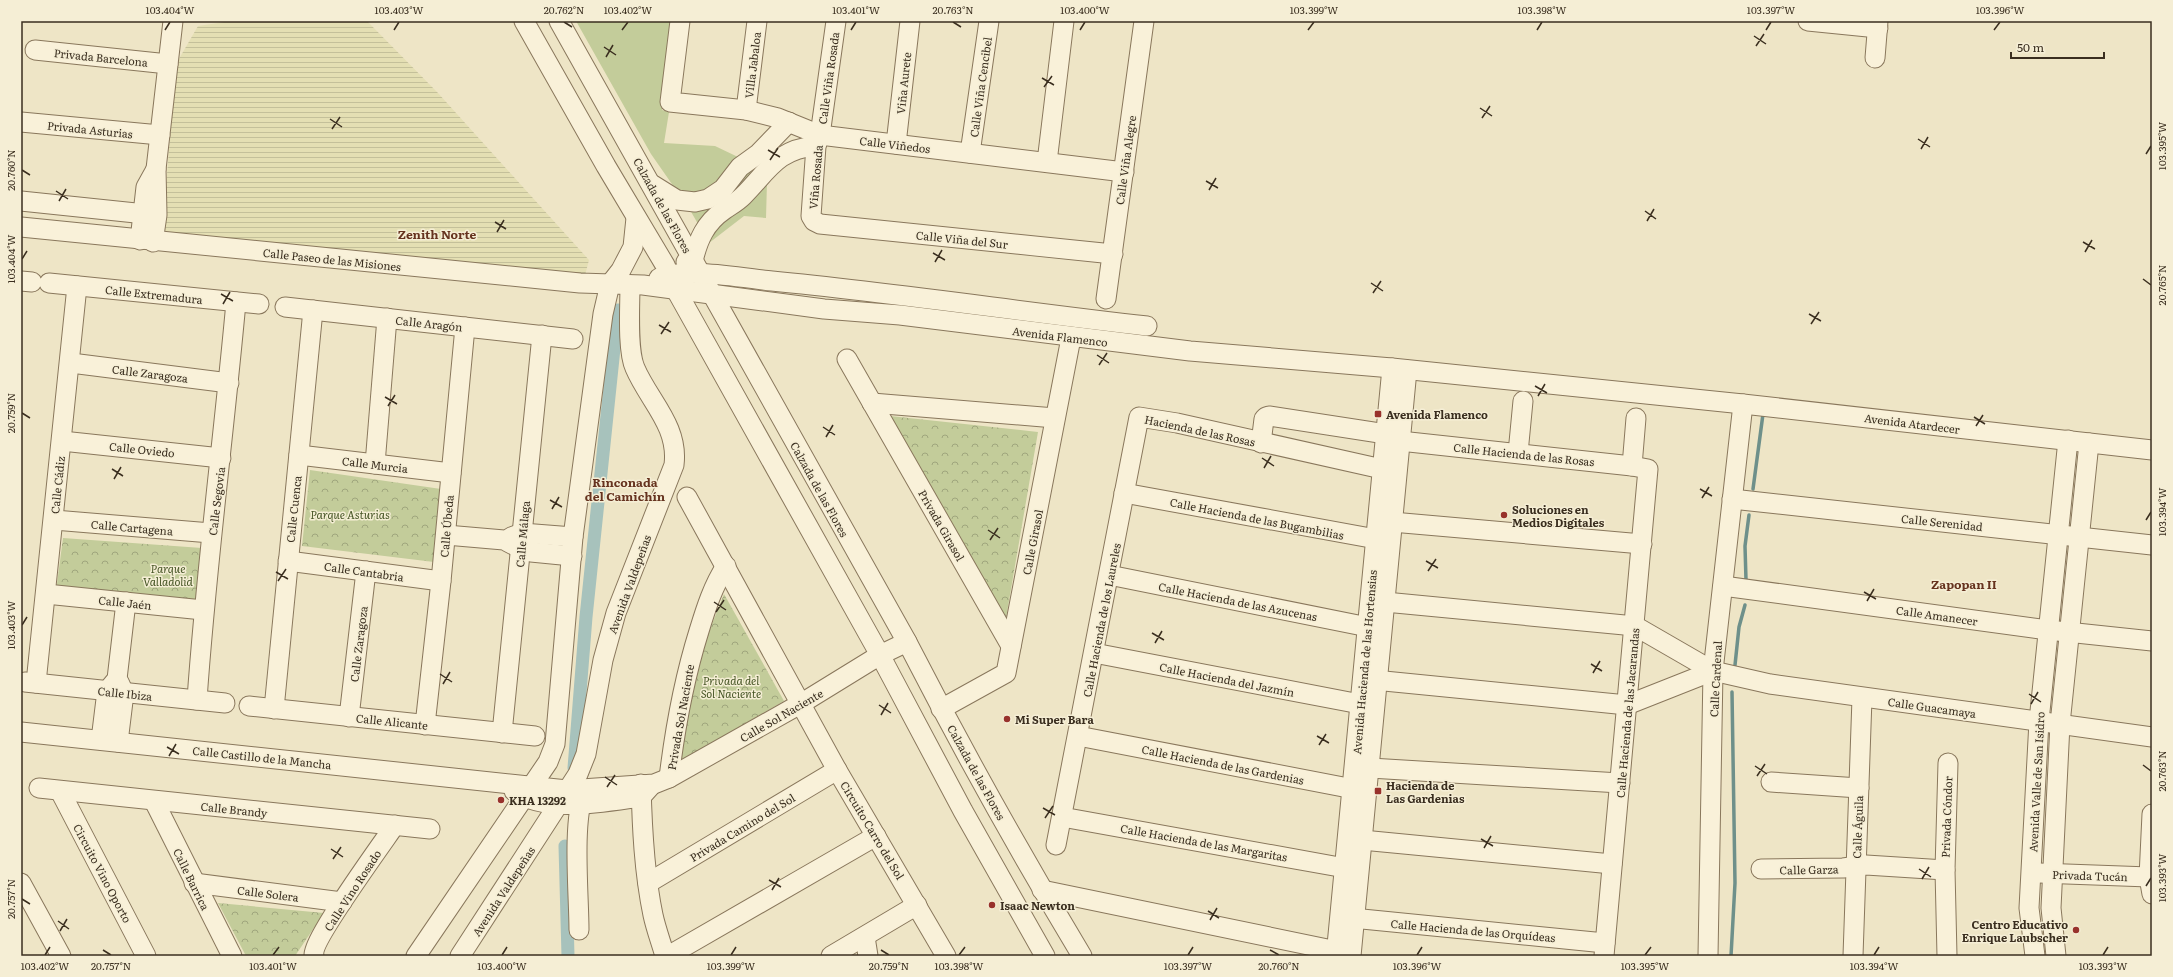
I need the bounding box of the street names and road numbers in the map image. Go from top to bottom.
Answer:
street label: Villa Jabaloa [740,31,764,99]
street label: Calle Viña Rosada [814,31,842,125]
street label: Calle Viña Cencibel [965,36,995,138]
street label: Privada Barcelona [53,44,149,70]
street label: Viña Aurete [892,51,914,115]
street label: Calle Viña Alegre [1111,114,1139,206]
street label: Privada Asturias [46,117,134,141]
street label: Calle Viñedos [859,132,931,156]
street label: Viña Rosada [804,144,826,210]
street label: Calzada de las Flores [630,155,696,255]
street label: Calle Viña del Sur [915,226,1010,252]
street label: Calle Paseo de las Misiones [262,244,402,274]
street label: Calle Extremadura [104,281,204,307]
street label: Calle Aragón [395,312,463,334]
street label: Avenida Flamenco [1011,322,1109,350]
street label: Calle Zaragoza [111,360,189,386]
street label: Avenida Atardecer [1863,409,1961,437]
street label: Hacienda de las Rosas [1143,410,1257,450]
street label: Calle Oviedo [108,438,176,460]
street label: Calzada de las Flores [787,439,853,539]
street label: Calle Hacienda de las Rosas [1453,439,1595,469]
street label: Calle Murcia [341,452,409,476]
street label: Calle Cádiz [46,455,68,515]
street label: Calle Segovia [204,466,228,536]
street label: Calle Cuenca [282,475,304,543]
street label: Privada Girasol [915,486,969,564]
street label: Calle Hacienda de las Bugambilias [1169,493,1345,543]
street label: Calle Úbeda [435,494,457,558]
street label: Calle Málaga [511,500,533,568]
street label: Calle Girasol [1018,507,1046,576]
street label: Calle Serenidad [1900,510,1984,534]
street label: Calle Cartagena [90,515,174,539]
street label: Avenida Valdepeñas [604,532,654,636]
street label: Calle Hacienda de los Laureles [1078,542,1124,698]
street label: Calle Cantabria [323,557,405,585]
street label: Avenida Hacienda de las Hortensias [1348,569,1380,755]
street label: Calle Hacienda de las Azucenas [1157,578,1319,624]
street label: Calle Jaén [98,591,152,613]
street label: Calle Amanecer [1895,601,1980,629]
street label: Calle Zaragoza [345,605,371,683]
street label: Calle Hacienda de las Jacarandas [1612,627,1642,799]
street label: Calle Cardenal [1705,640,1725,718]
street label: Calle Hacienda del Jazmín [1158,658,1296,700]
street label: Privada Sol Naciente [663,663,697,771]
street label: Calle Ibiza [97,682,153,704]
street label: Calle Sol Naciente [736,685,826,745]
street label: Calle Guacamaya [1887,693,1977,721]
street label: Calle Alicante [355,709,429,733]
street label: Avenida Valle de San Isidro [2024,711,2048,853]
street label: Calzada de las Flores [944,722,1010,822]
street label: Calle Hacienda de las Gardenias [1141,740,1306,788]
street label: Calle Castillo de la Mancha [192,742,332,772]
street label: Privada Cóndor [1937,775,1955,858]
street label: Circuito Carro del Sol [837,778,909,882]
street label: Privada Camino del Sol [686,789,798,865]
street label: Calle Águila [1848,795,1866,859]
street label: Calle Brandy [200,798,269,821]
street label: Calle Hacienda de las Margaritas [1119,819,1289,865]
street label: Circuito Vino Oporto [70,821,136,925]
street label: Avenida Valdepeñas [468,843,538,939]
street label: Calle Barrica [170,845,214,913]
street label: Calle Vino Rosado [320,846,384,934]
street label: Calle Garza [1779,860,1839,878]
street label: Privada Tucán [2052,866,2128,884]
street label: Calle Solera [236,881,300,905]
street label: Calle Hacienda de las Orquídeas [1390,915,1556,945]

